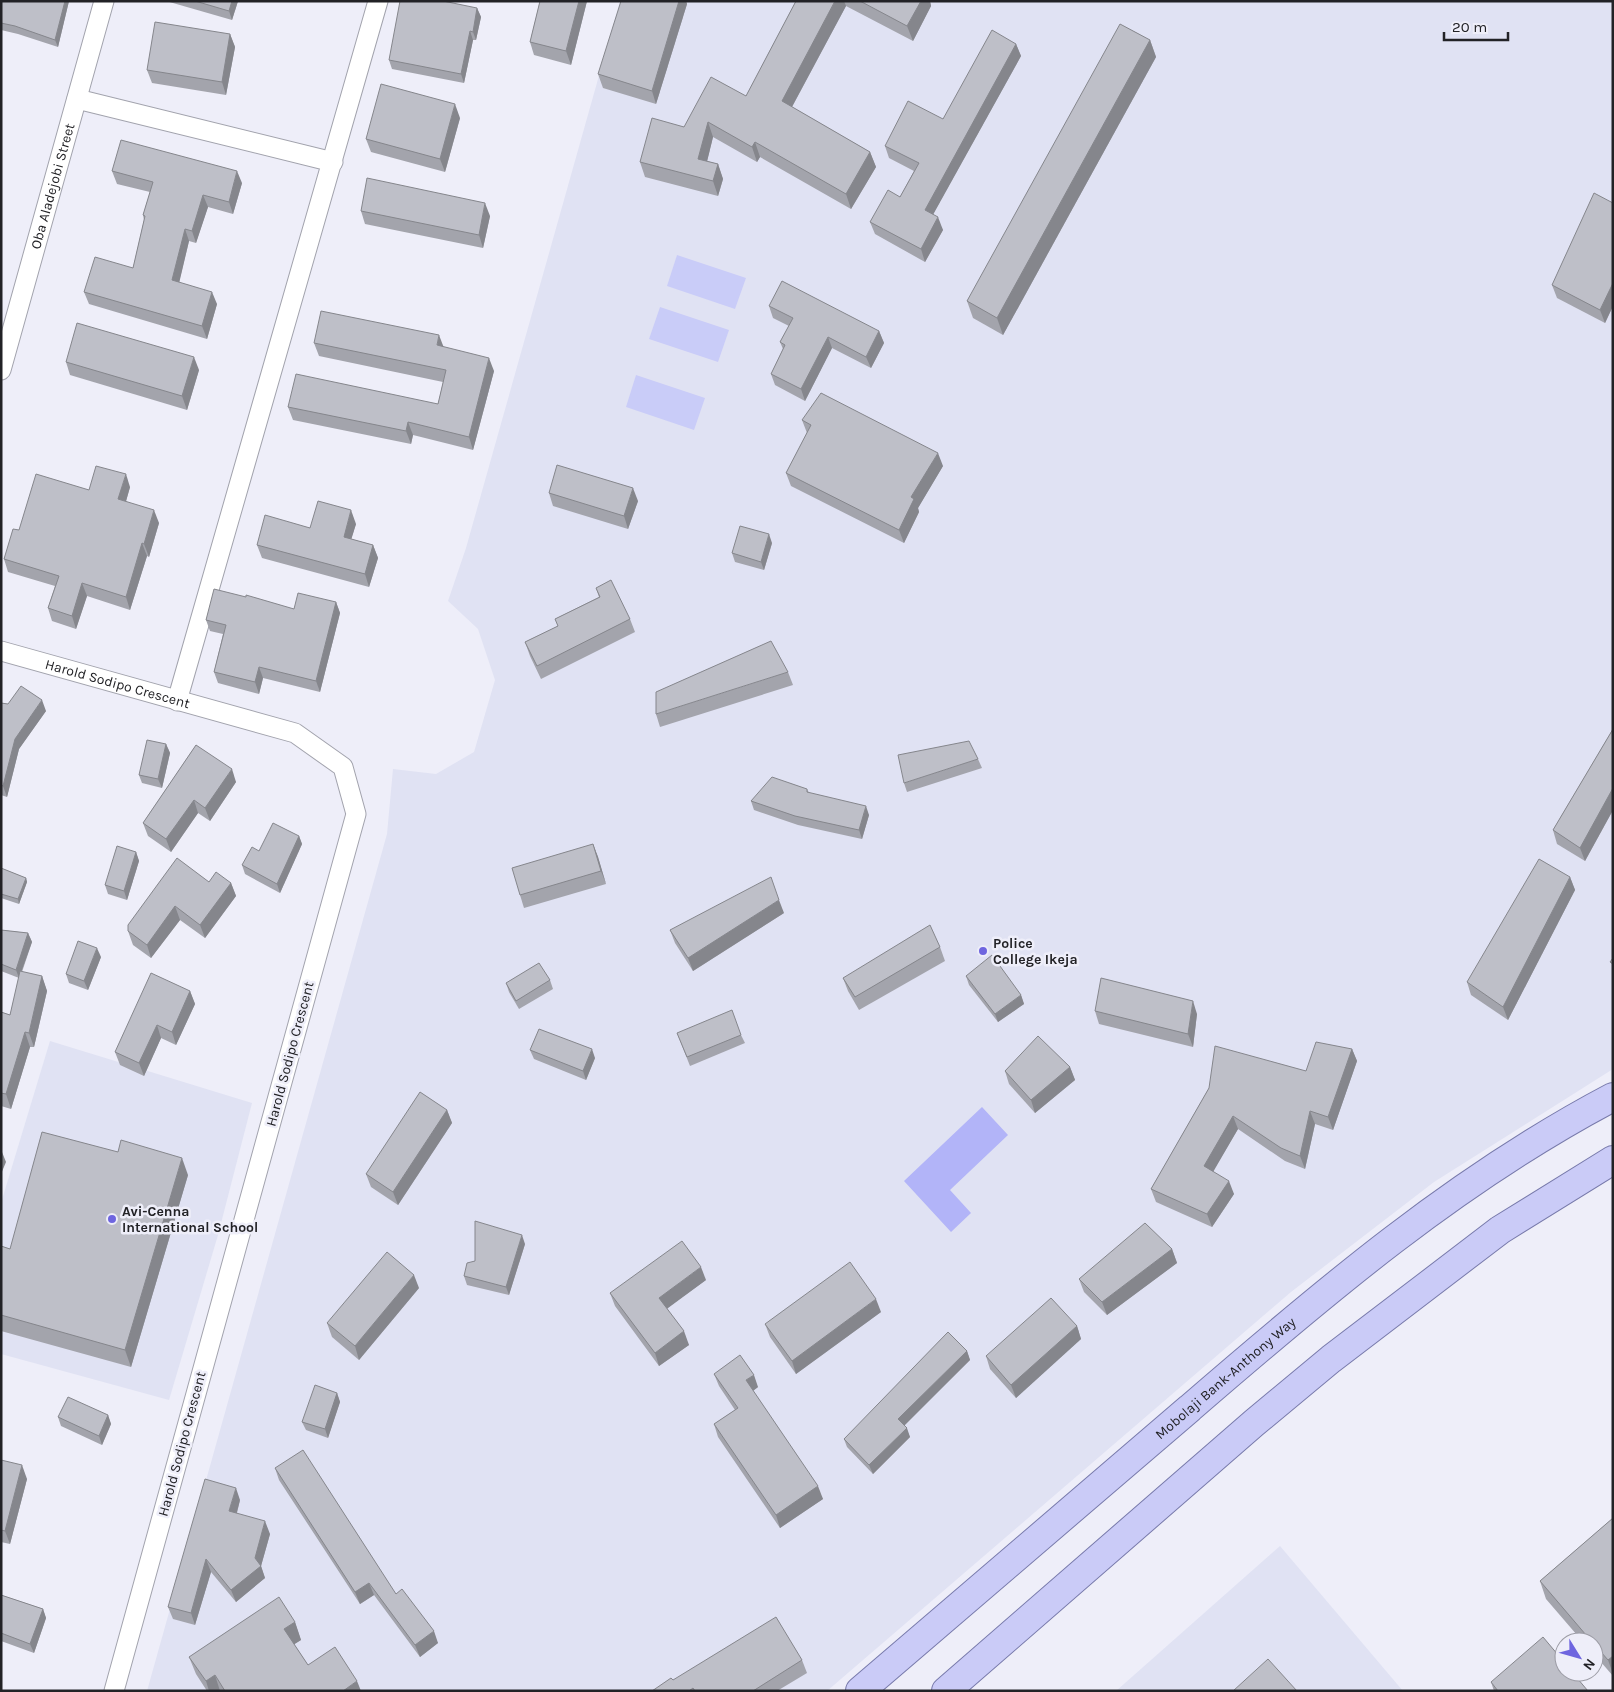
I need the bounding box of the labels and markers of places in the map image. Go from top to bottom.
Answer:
place label: Police College Ikeja [993,935,1078,968]
marker: Police College Ikeja [977,945,989,957]
place label: Avi-Cenna International School [122,1203,258,1236]
marker: Avi-Cenna International School [106,1213,118,1225]

